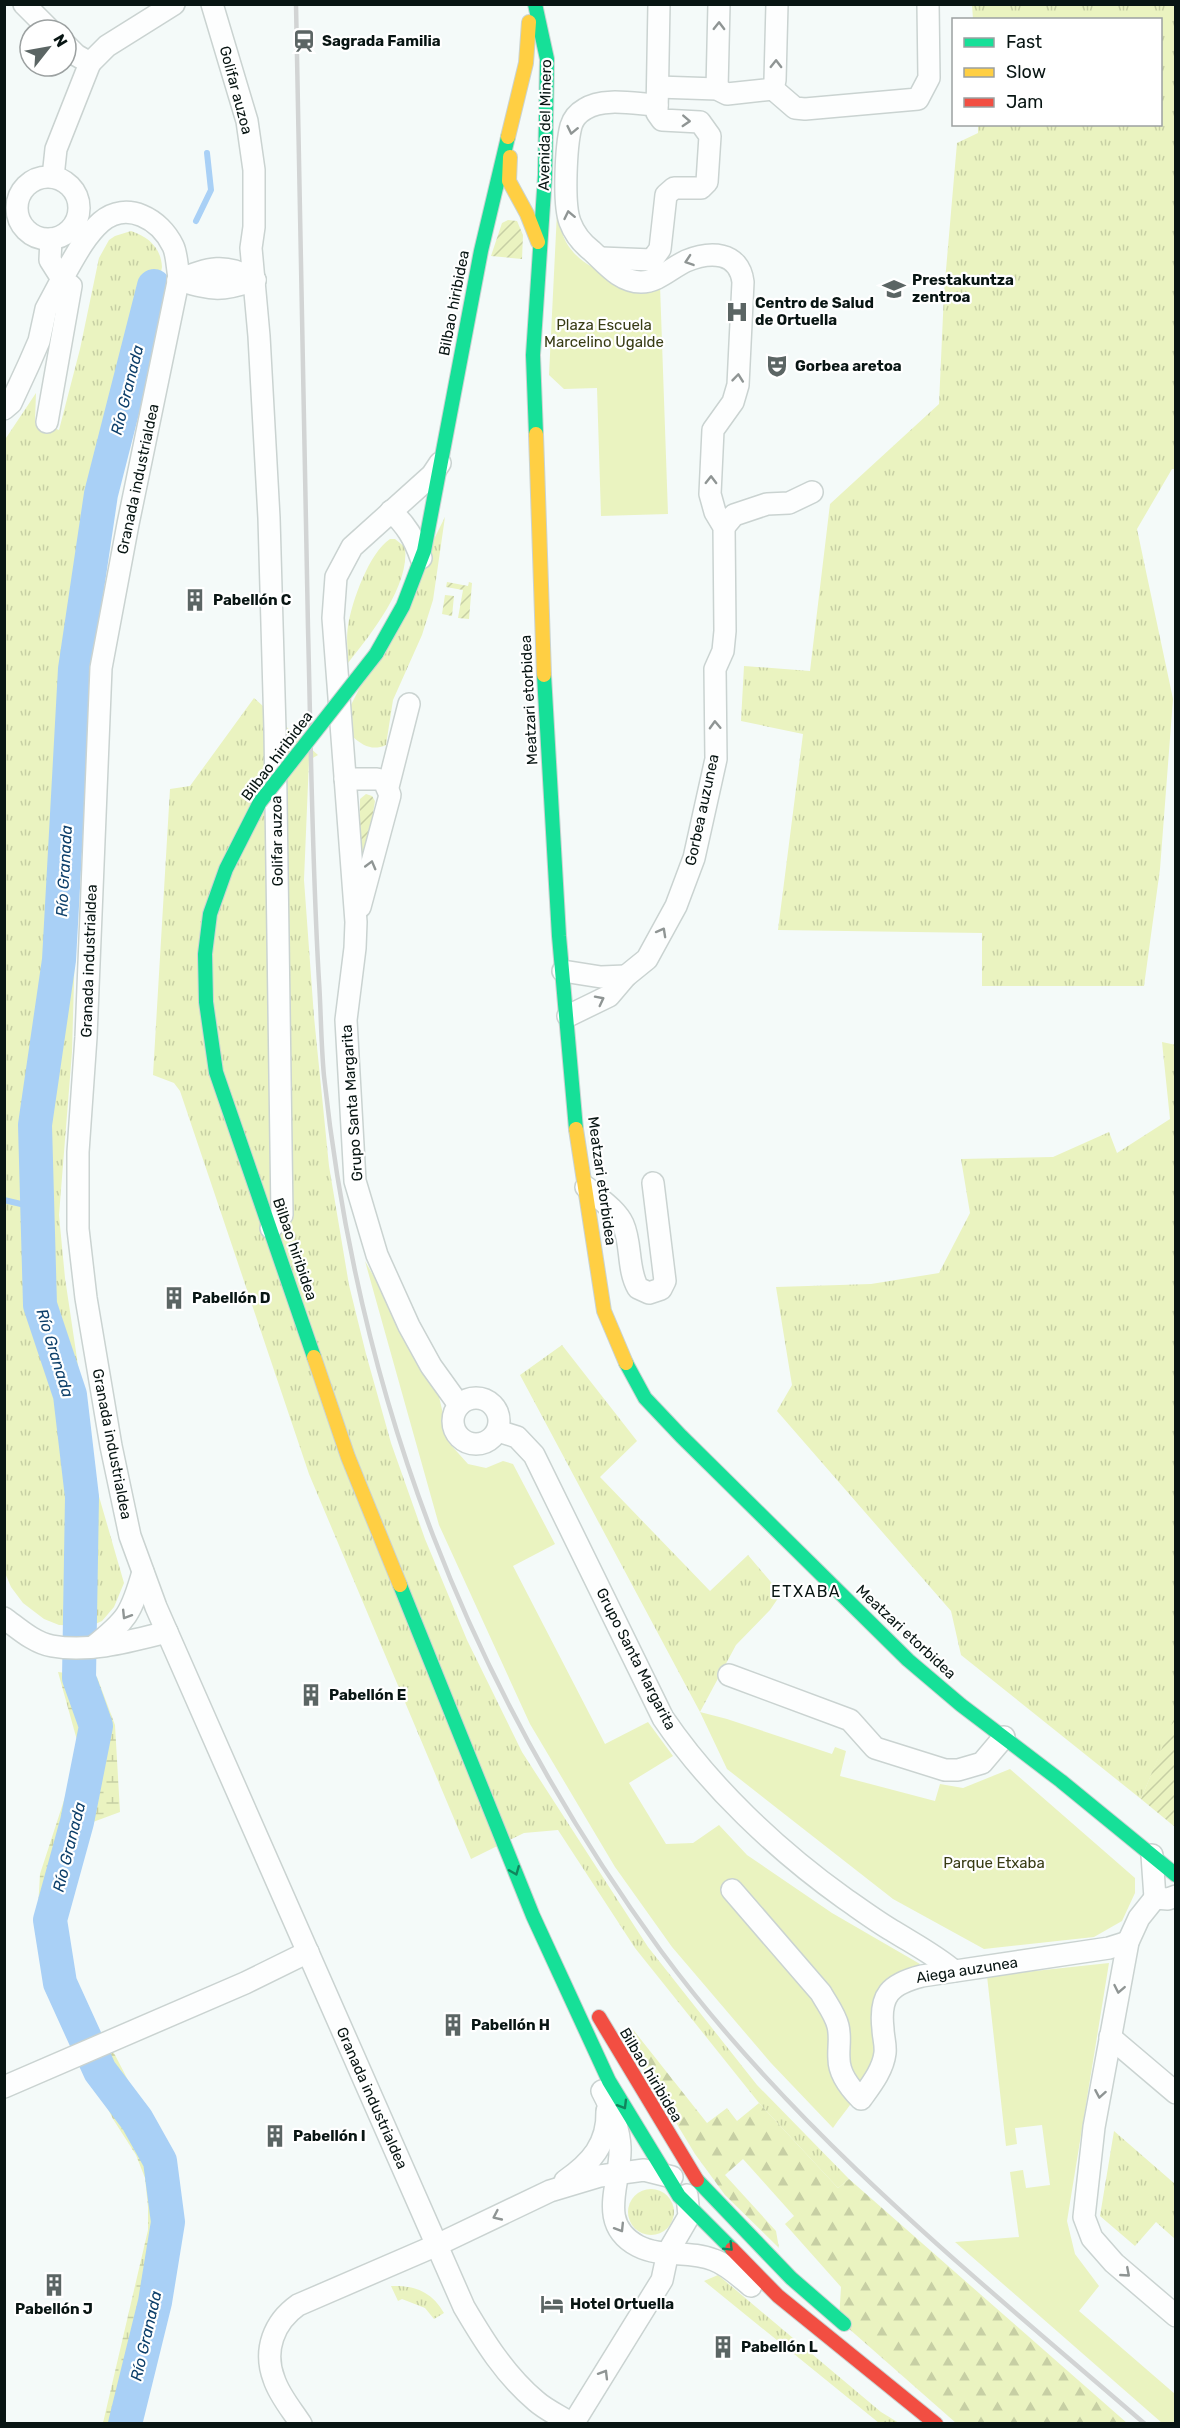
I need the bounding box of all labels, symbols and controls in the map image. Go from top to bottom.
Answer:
north arrow [18,18,78,78]
legend [952,18,1162,126]
one-way arrow [712,21,725,30]
station icon: Sagrada Familia [291,28,317,54]
text: N [49,31,72,50]
text: Fast [1006,31,1042,53]
place label: Sagrada Familia [322,32,441,50]
street label: Golifar auzoa [216,44,256,136]
street label: Avenida del Minero [535,59,555,191]
one-way arrow [769,59,782,68]
text: Slow [1006,61,1046,83]
text: Jam [1006,91,1043,113]
one-way arrow [681,115,690,128]
one-way arrow [566,125,579,135]
one-way arrow [563,210,576,220]
street label: Bilbao hiribidea [435,249,473,357]
one-way arrow [684,254,695,267]
place label: Prestakuntza zentroa [912,271,1014,306]
school or university icon: Prestakuntza zentroa [881,276,907,302]
place label: Centro de Salud de Ortuella [755,294,874,329]
hospital icon: Centro de Salud de Ortuella [724,299,750,325]
park label: Plaza Escuela Marcelino Ugalde [544,316,664,351]
water label: Río Granada [107,343,147,437]
theatre icon: Gorbea aretoa [764,353,790,379]
place label: Gorbea aretoa [795,357,902,375]
one-way arrow [731,374,744,383]
street label: Granada industrialdea [113,402,163,556]
one-way arrow [704,475,717,484]
building icon: Pabellón C [182,587,208,613]
place label: Pabellón C [213,591,292,609]
street label: Meatzari etorbidea [517,635,541,765]
street label: Bilbao hiribidea [238,708,316,804]
one-way arrow [709,720,721,729]
street label: Gorbea auzunea [681,753,723,867]
street label: Golifar auzoa [267,795,287,887]
water label: Río Granada [52,825,76,917]
one-way arrow [364,860,376,871]
street label: Granada industrialdea [77,884,101,1038]
one-way arrow [655,928,666,938]
one-way arrow [594,996,604,1007]
street label: Grupo Santa Margarita [338,1024,366,1182]
street label: Meatzari etorbidea [584,1115,620,1247]
street label: Bilbao hiribidea [269,1195,321,1303]
building icon: Pabellón D [161,1285,187,1311]
place label: Pabellón D [192,1289,271,1307]
water label: Río Granada [32,1306,78,1400]
street label: Granada industrialdea [89,1367,135,1521]
street label: Meatzari etorbidea [852,1581,960,1683]
district label: ETXABA [771,1582,841,1601]
street label: Grupo Santa Margarita [592,1585,680,1733]
one-way arrow [122,1609,134,1619]
building icon: Pabellón E [298,1682,324,1708]
place label: Pabellón E [329,1686,406,1704]
water label: Río Granada [49,1800,89,1894]
park label: Parque Etxaba [943,1854,1045,1872]
one-way arrow [508,1865,520,1876]
street label: Aiega auzunea [915,1953,1019,1987]
one-way arrow [1113,1984,1126,1994]
building icon: Pabellón H [440,2012,466,2038]
place label: Pabellón H [471,2016,550,2034]
street label: Granada industrialdea [333,2024,411,2172]
street label: Bilbao hiribidea [616,2024,686,2126]
one-way arrow [1094,2090,1106,2099]
one-way arrow [616,2099,627,2109]
building icon: Pabellón I [262,2123,288,2149]
place label: Pabellón I [293,2127,366,2145]
one-way arrow [493,2209,504,2221]
one-way arrow [613,2222,625,2232]
one-way arrow [722,2240,733,2251]
one-way arrow [1119,2266,1130,2277]
building icon: Pabellón J [41,2272,67,2298]
water label: Río Granada [126,2289,166,2383]
hotel icon: Hotel Ortuella [539,2291,565,2317]
place label: Hotel Ortuella [570,2295,674,2313]
place label: Pabellón J [15,2300,93,2318]
building icon: Pabellón L [710,2334,736,2360]
place label: Pabellón L [741,2338,818,2356]
one-way arrow [597,2370,608,2380]

